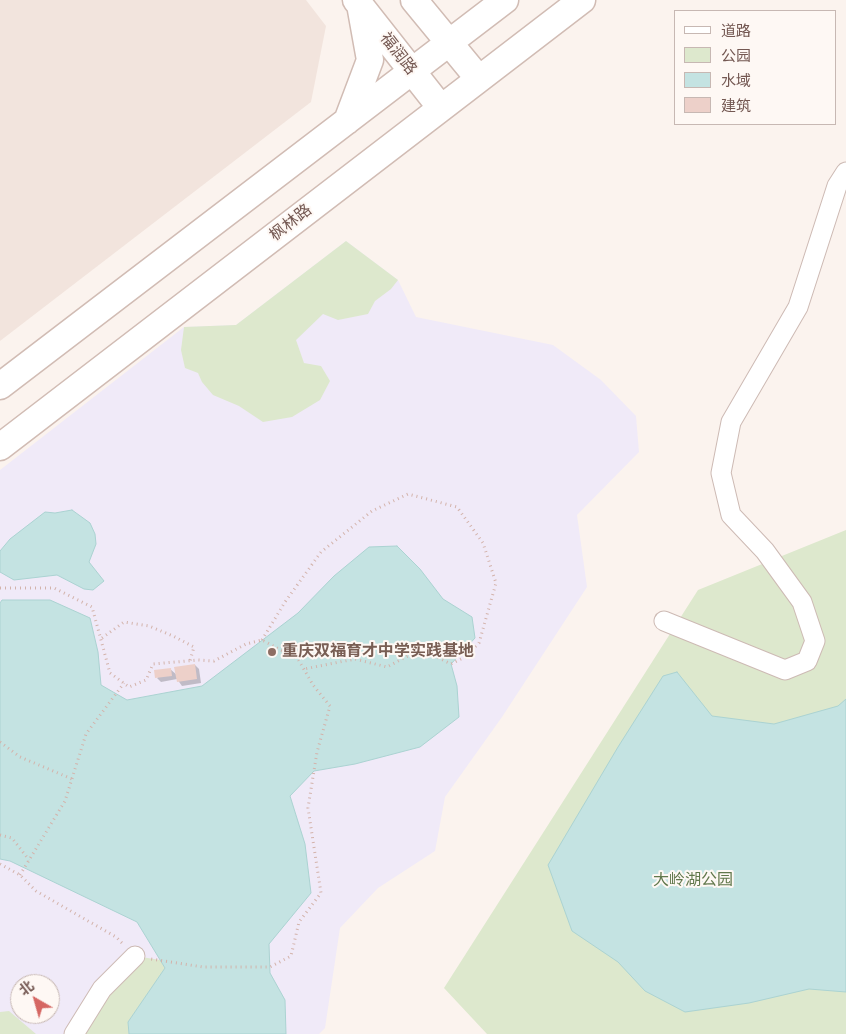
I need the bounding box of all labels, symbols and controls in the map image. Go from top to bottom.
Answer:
legend [674,10,836,125]
text: 道路 [721,20,751,41]
street label: 福润路 [376,29,420,79]
text: 公园 [721,45,751,66]
text: 水域 [721,70,751,91]
text: 建筑 [721,95,751,116]
street label: 枫林路 [266,201,316,245]
place label: 重庆双福育才中学实践基地 [282,642,474,662]
marker: 重庆双福育才中学实践基地 [266,646,278,658]
park label: 大岭湖公园 [653,871,733,891]
north arrow [10,974,60,1024]
text: 北 [15,976,37,999]

